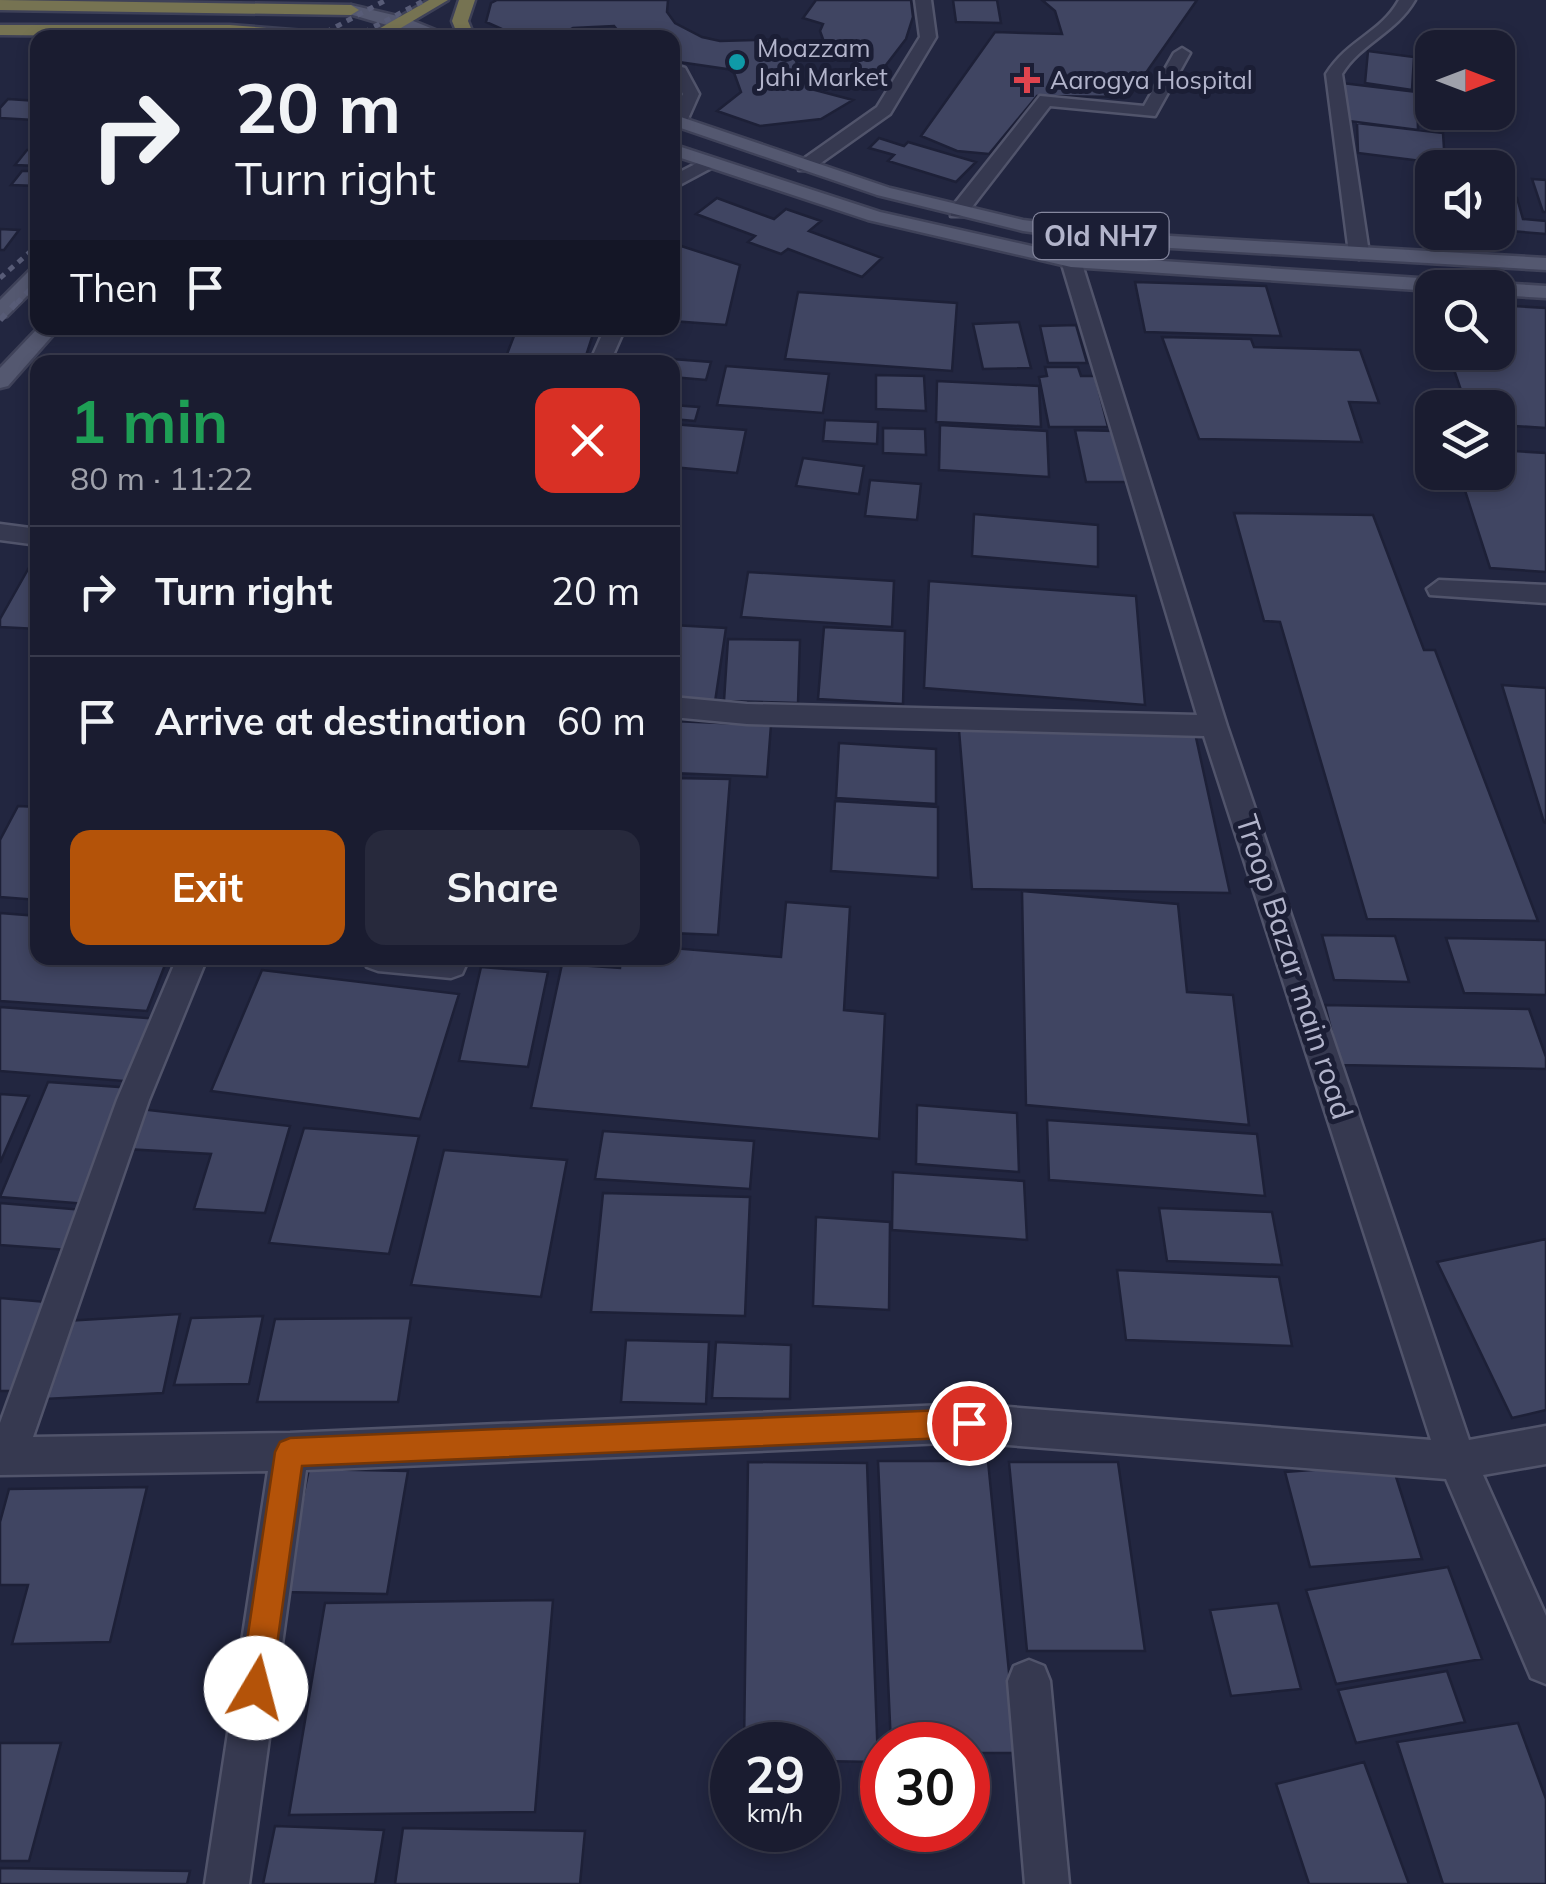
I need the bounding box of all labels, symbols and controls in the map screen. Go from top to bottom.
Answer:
north arrow [1415,30,1515,130]
map controls [1415,30,1515,490]
place label: Moazzam Jahi Market [757,32,888,92]
marker: Moazzam Jahi Market [726,51,748,73]
text: 20 m [235,63,401,151]
place label: Aarogya Hospital [1050,64,1253,95]
marker: Aarogya Hospital [1014,67,1040,93]
icon: right [70,70,200,200]
text: Turn right [235,150,436,206]
button: sound [1415,150,1515,250]
road number: Old NH7 [1034,213,1168,259]
icon: arrive [178,260,233,315]
text: Then [70,264,158,312]
button: search [1415,270,1515,370]
text: 1 min [70,383,228,458]
button: close [535,388,640,493]
button: layers [1415,390,1515,490]
text: 80 m · 11:22 [70,458,253,498]
icon: right [70,564,125,619]
text: Turn right [155,567,332,615]
text: 20 m [551,567,640,615]
icon: arrive [70,694,125,749]
text: Arrive at destination [155,697,527,745]
text: 60 m [557,697,646,745]
street label: Troop Bazar main road [1228,810,1362,1124]
button: Exit [70,830,345,945]
button: Share [365,830,640,945]
pin [927,1381,1012,1466]
icon: arrive [942,1396,997,1451]
position arrow [204,1636,308,1740]
speed limit sign: 30 [860,1722,990,1852]
text: 29 [745,1743,805,1806]
text: km/h [747,1797,803,1828]

